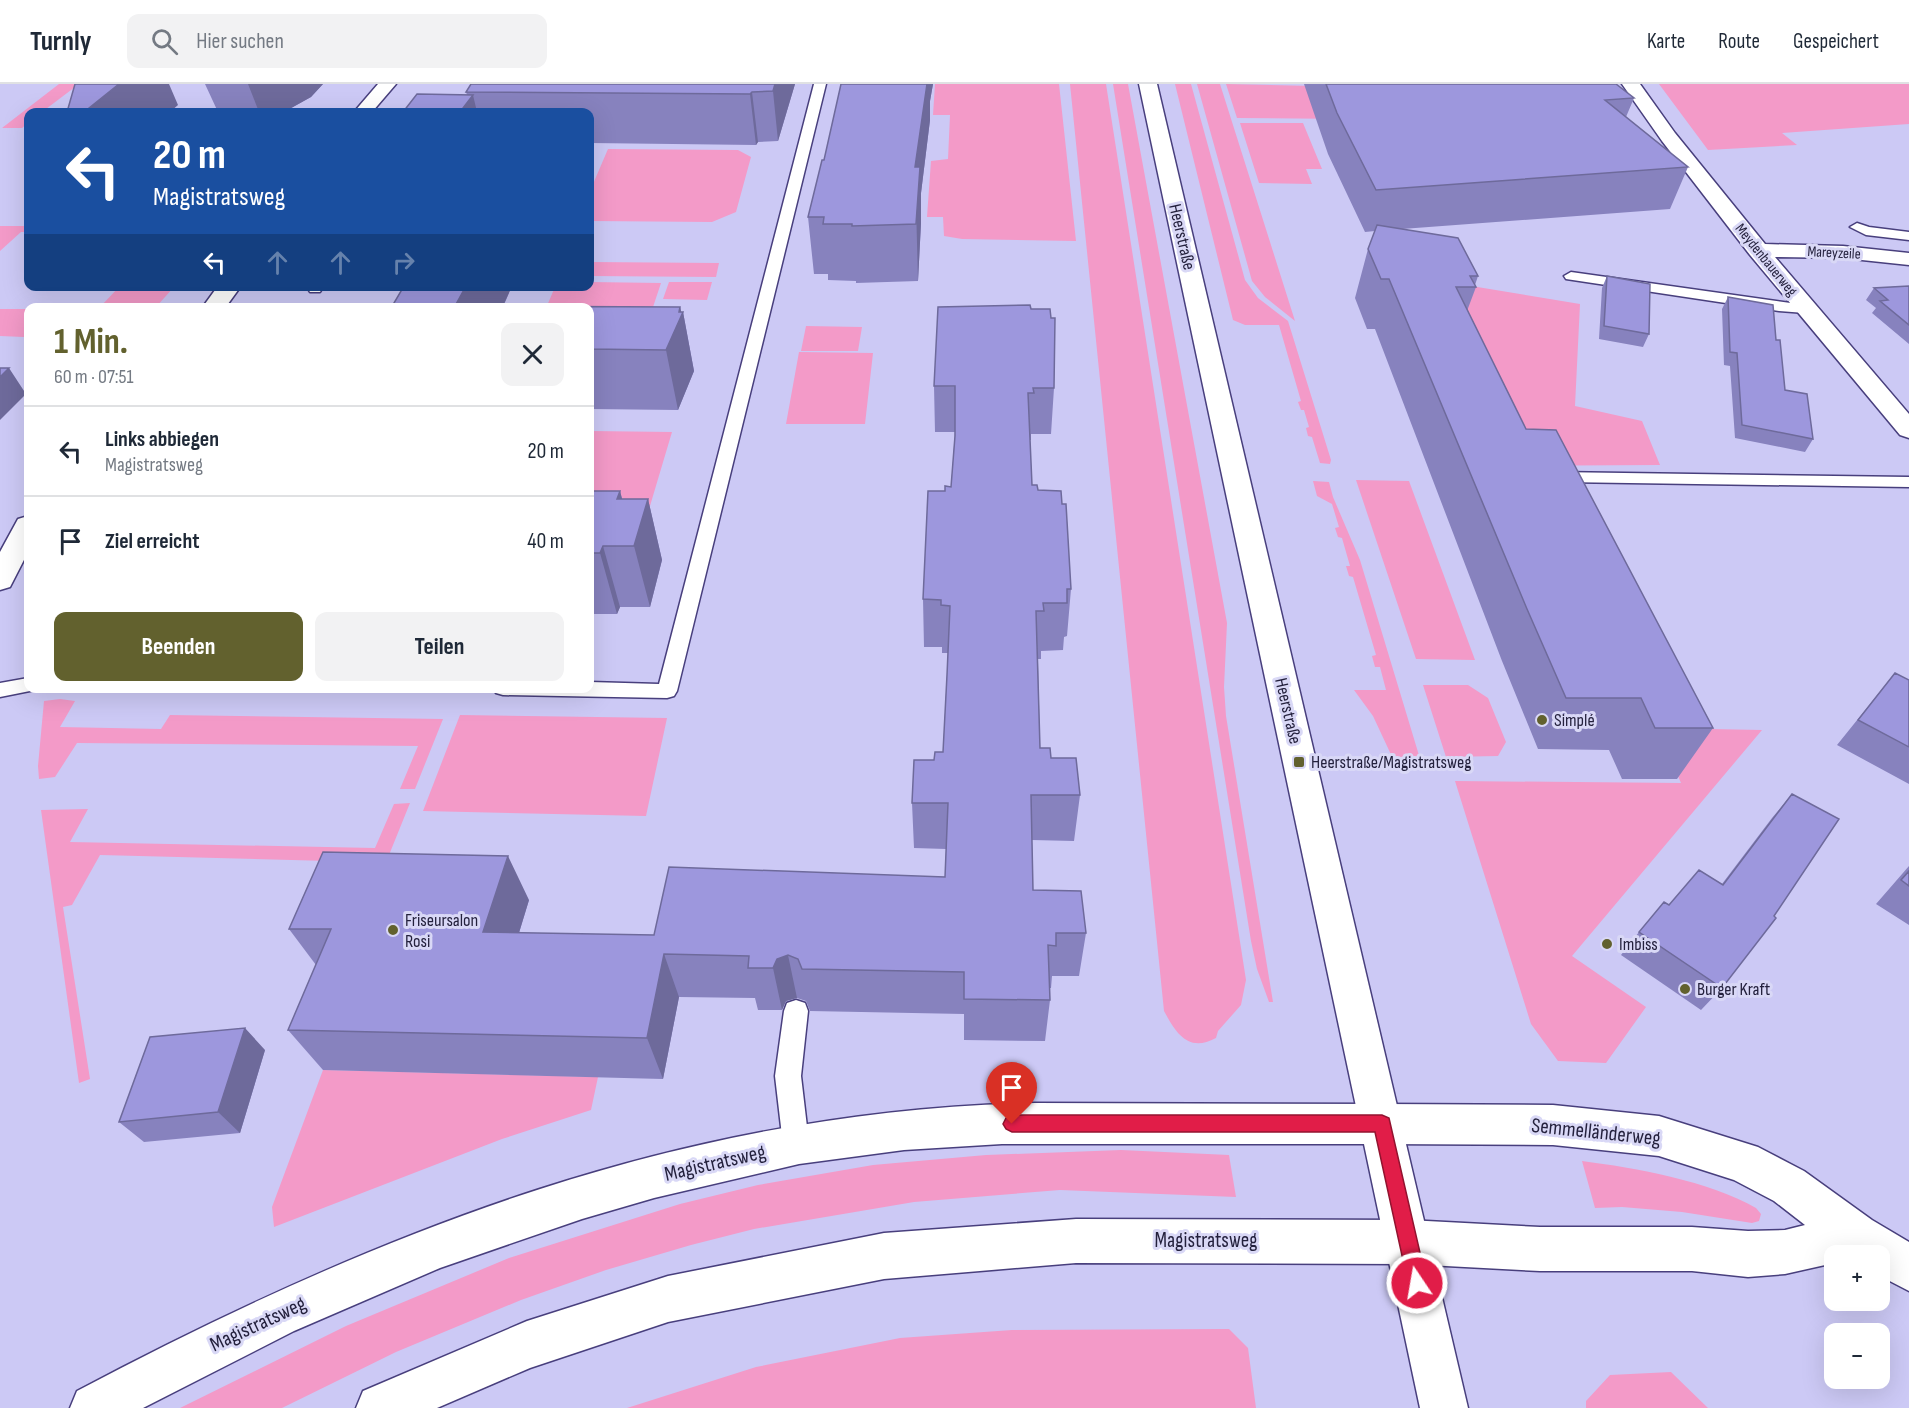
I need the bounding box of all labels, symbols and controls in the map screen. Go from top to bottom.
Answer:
search box [127,14,547,68]
text: Turnly [30,25,91,58]
icon: search [148,25,181,58]
text: Hier suchen [196,28,284,55]
text: Karte [1647,29,1685,54]
text: Route [1718,29,1760,54]
text: Gespeichert [1793,29,1879,54]
text: 20 m [153,130,226,181]
icon: left [54,132,132,210]
text: Magistratsweg [153,181,285,213]
street label: Heerstraße [1164,202,1200,272]
street label: Meydenbauerweg [1731,220,1801,300]
street label: Mareyzeile [1807,242,1861,264]
icon: left [198,246,231,279]
icon: ahead [261,246,294,279]
icon: ahead [324,246,357,279]
icon: right [387,246,420,279]
text: 1 Min. [54,321,128,364]
button: close [501,323,564,386]
text: 60 m · 07:51 [54,365,134,389]
text: Links abbiegen [105,426,219,453]
icon: left [54,435,87,468]
text: 20 m [528,438,564,465]
text: Magistratsweg [105,453,203,477]
icon: arrive [54,525,87,558]
text: Ziel erreicht [105,528,200,555]
text: 40 m [527,528,564,555]
button: Beenden [54,612,303,681]
button: Teilen [315,612,564,681]
street label: Heerstraße [1270,676,1306,746]
place label: Simplé [1554,710,1595,731]
marker: Simplé [1535,713,1549,727]
place label: Heerstraße/Magistratsweg [1311,752,1472,773]
marker: Heerstraße/Magistratsweg [1292,755,1306,769]
place label: Friseursalon Rosi [405,910,478,952]
marker: Friseursalon Rosi [386,923,400,937]
place label: Imbiss [1619,934,1658,955]
marker: Imbiss [1600,937,1614,951]
place label: Burger Kraft [1697,979,1771,1000]
marker: Burger Kraft [1678,982,1692,996]
pin [986,1062,1037,1124]
icon: arrive [995,1071,1028,1104]
street label: Semmelländerweg [1530,1113,1662,1151]
street label: Magistratsweg [662,1139,768,1187]
street label: Magistratsweg [1155,1228,1257,1253]
map controls [1824,1245,1890,1389]
button: + [1824,1245,1890,1311]
position arrow [1385,1251,1449,1315]
street label: Magistratsweg [206,1291,310,1357]
button: − [1824,1323,1890,1389]

